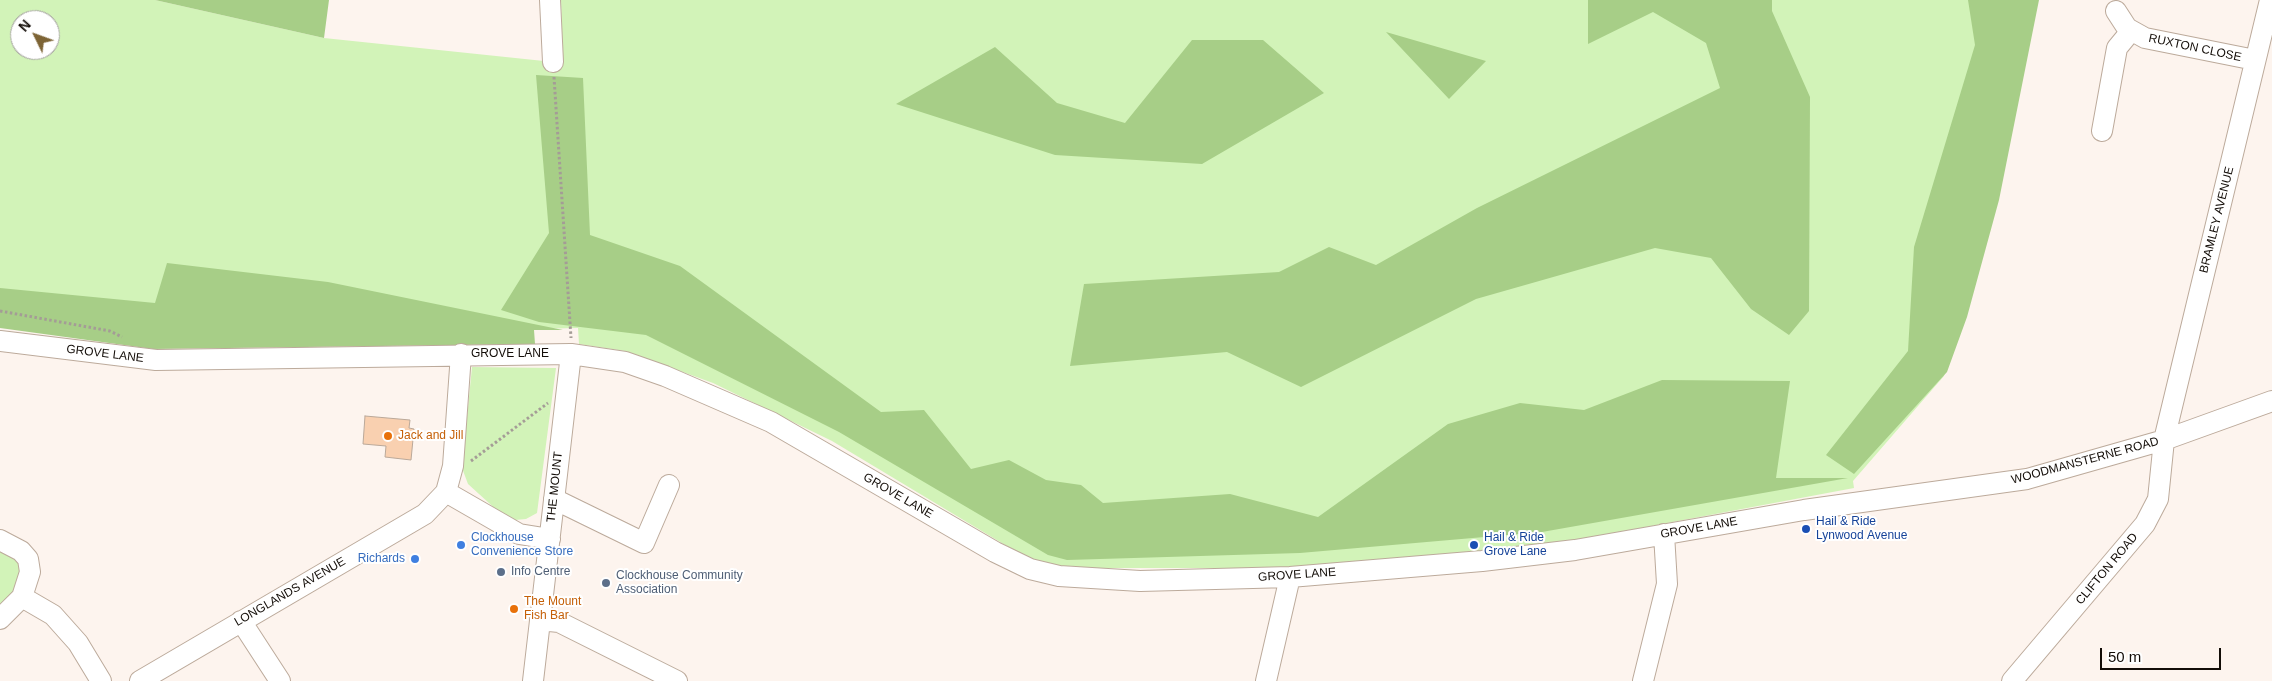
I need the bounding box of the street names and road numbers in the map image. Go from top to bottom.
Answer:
street label: RUXTON CLOSE [2147,31,2243,65]
street label: BRAMLEY AVENUE [2197,165,2237,275]
street label: GROVE LANE [65,342,145,366]
street label: GROVE LANE [471,347,549,361]
street label: WOODMANSTERNE ROAD [2010,434,2160,488]
street label: THE MOUNT [544,451,566,523]
street label: GROVE LANE [861,470,935,522]
street label: GROVE LANE [1659,514,1739,542]
street label: CLIFTON ROAD [2073,530,2141,608]
street label: LONGLANDS AVENUE [232,554,348,630]
street label: GROVE LANE [1258,565,1336,585]

